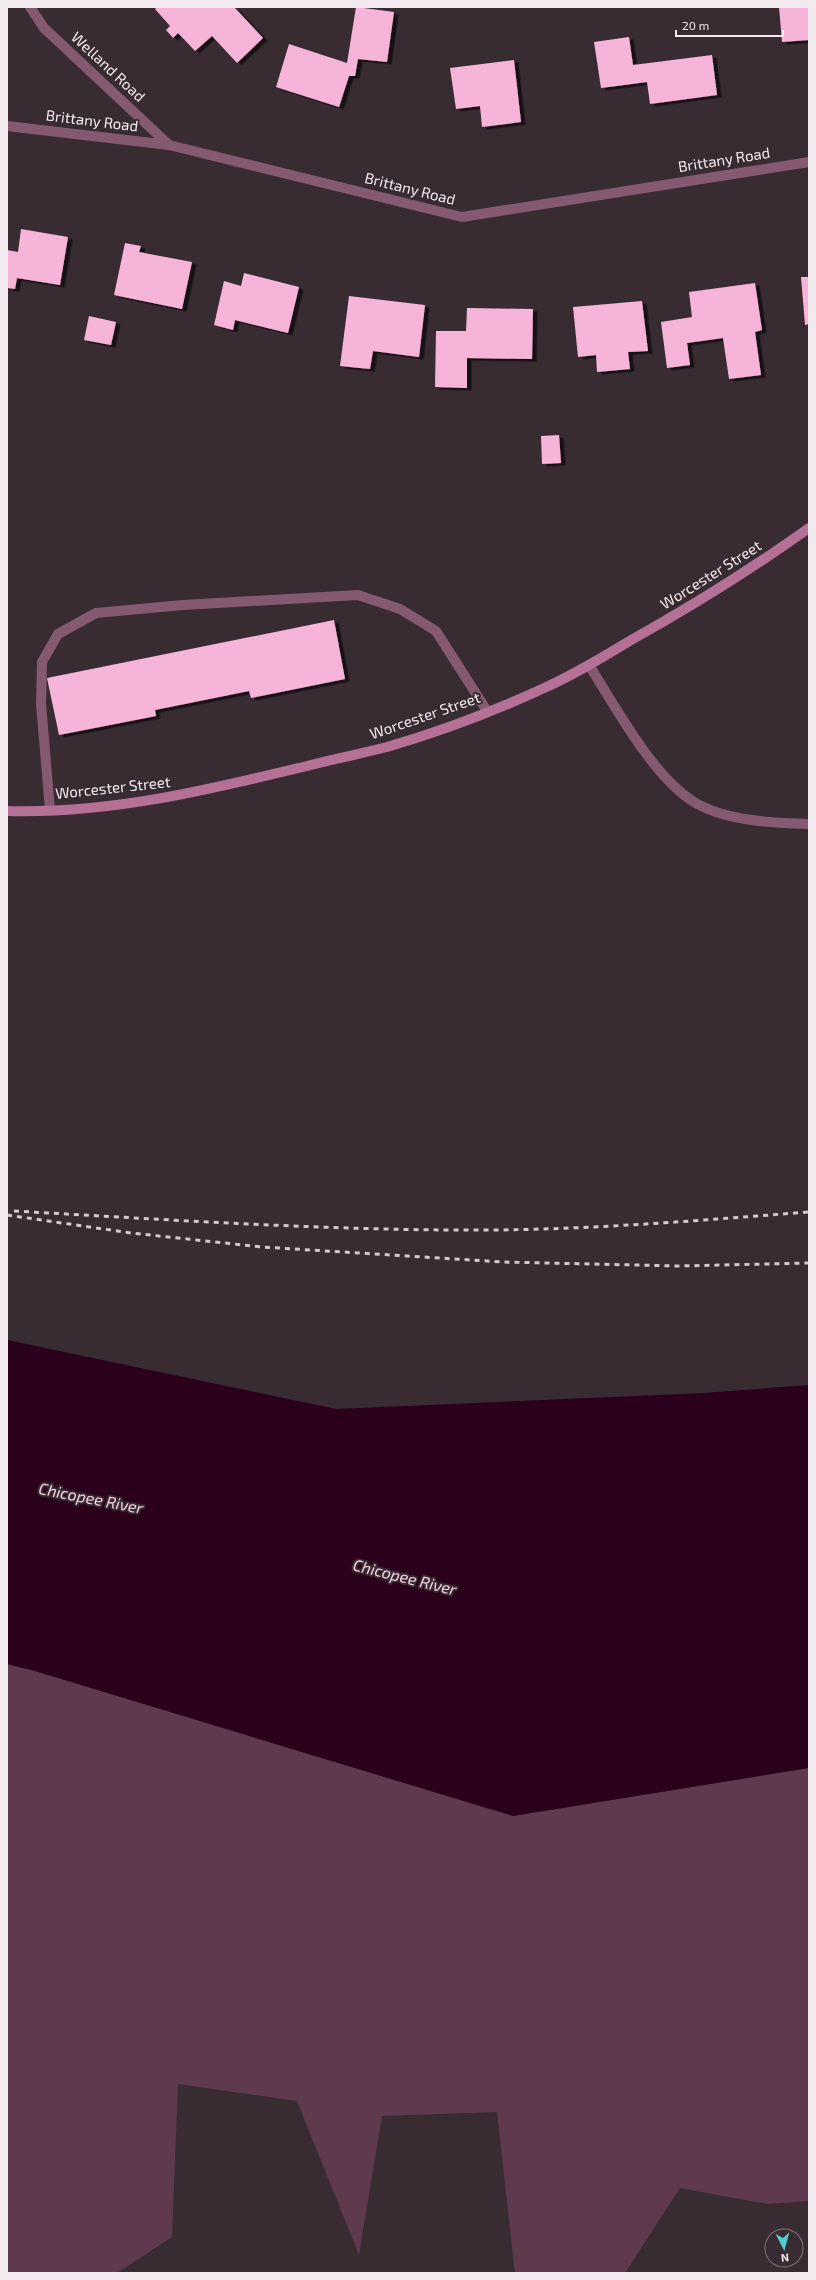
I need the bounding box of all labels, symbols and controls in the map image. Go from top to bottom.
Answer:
scale bar [676,12,783,38]
text: 20 m [682,18,709,32]
street label: Welland Road [68,28,149,105]
street label: Brittany Road [45,105,139,135]
street label: Brittany Road [677,143,771,175]
street label: Brittany Road [363,168,458,208]
street label: Worcester Street [657,536,765,612]
street label: Worcester Street [367,688,483,742]
street label: Worcester Street [54,772,172,802]
water label: Chicopee River [37,1478,146,1517]
water label: Chicopee River [351,1554,460,1599]
north arrow [764,2228,804,2268]
text: N [780,2252,790,2265]

